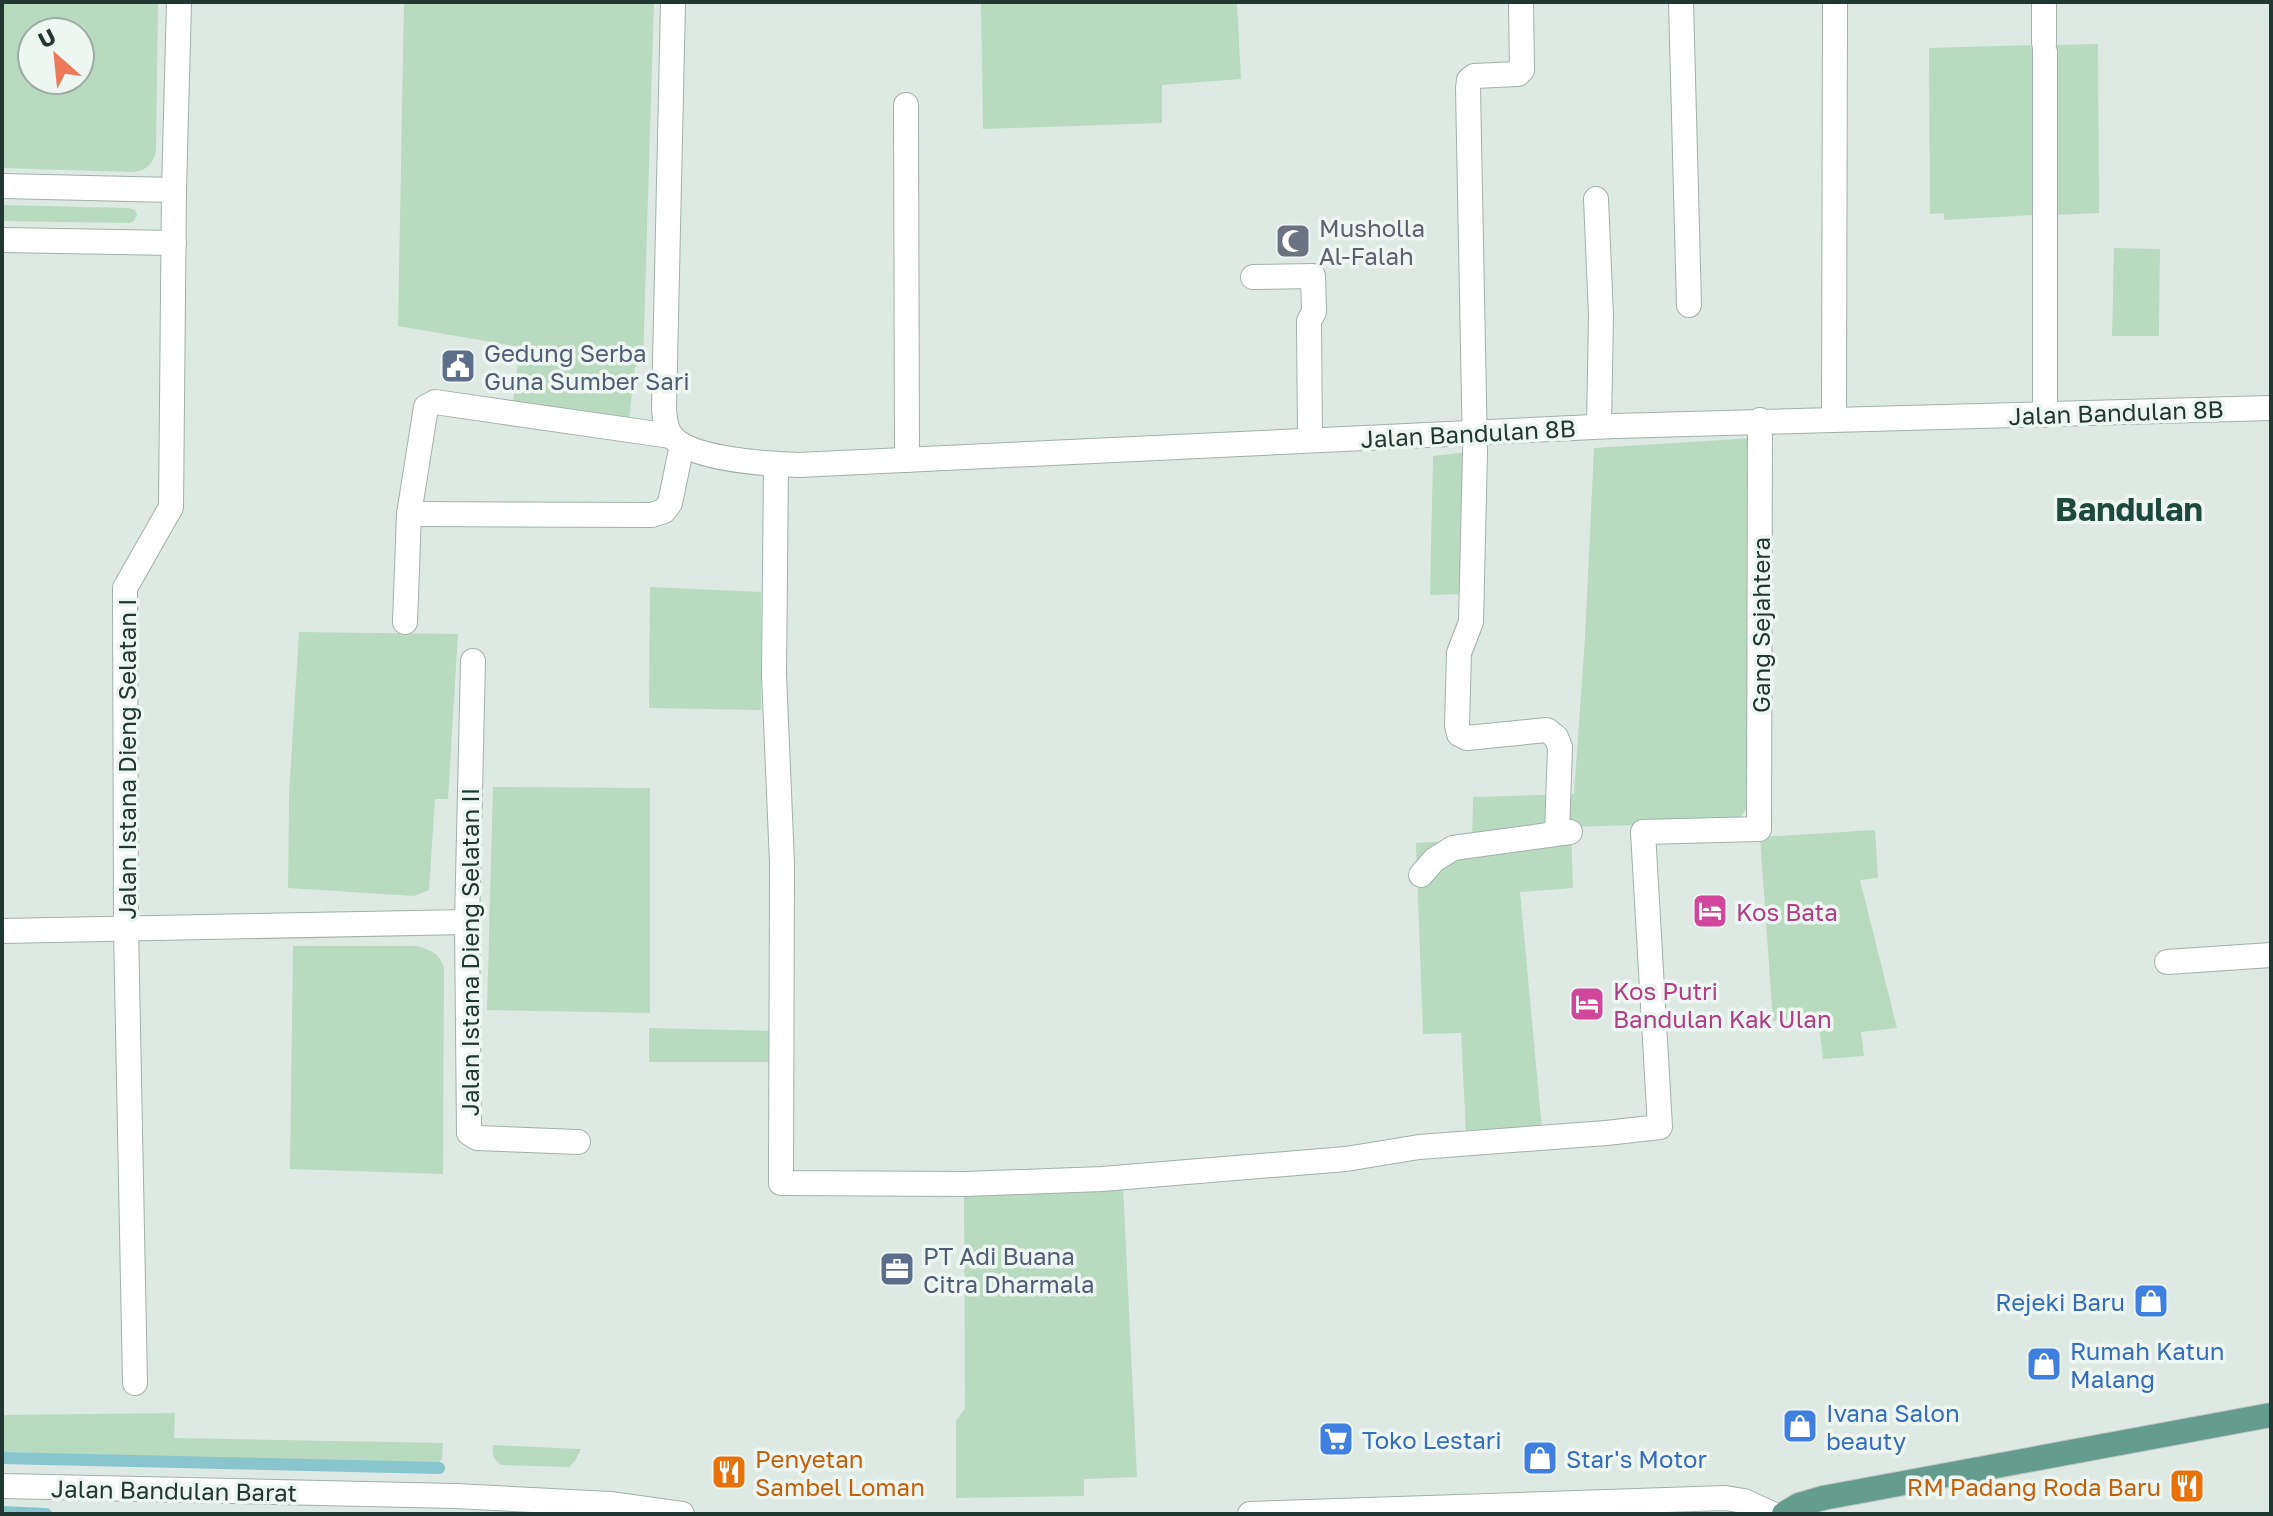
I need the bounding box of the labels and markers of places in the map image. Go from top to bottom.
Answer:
place label: Musholla Al-Falah [1319,213,1425,270]
mosque icon: Musholla Al-Falah [1274,222,1312,260]
place label: Gedung Serba Guna Sumber Sari [484,338,690,395]
public building icon: Gedung Serba Guna Sumber Sari [439,347,477,385]
hotel icon: Kos Bata [1691,892,1729,930]
place label: Kos Bata [1736,897,1838,926]
place label: Kos Putri Bandulan Kak Ulan [1613,976,1832,1033]
hotel icon: Kos Putri Bandulan Kak Ulan [1568,985,1606,1023]
place label: PT Adi Buana Citra Dharmala [923,1241,1095,1298]
office icon: PT Adi Buana Citra Dharmala [878,1250,916,1288]
shop icon: Rejeki Baru [2132,1282,2170,1320]
place label: Rejeki Baru [1995,1287,2125,1316]
place label: Rumah Katun Malang [2070,1336,2224,1393]
shop icon: Rumah Katun Malang [2025,1345,2063,1383]
place label: Ivana Salon beauty [1826,1398,1960,1455]
shop icon: Ivana Salon beauty [1781,1407,1819,1445]
supermarket icon: Toko Lestari [1317,1420,1355,1458]
place label: Toko Lestari [1362,1425,1502,1454]
shop icon: Star's Motor [1521,1439,1559,1477]
place label: Penyetan Sambel Loman [755,1444,925,1501]
place label: Star's Motor [1566,1444,1707,1473]
restaurant icon: Penyetan Sambel Loman [710,1453,748,1491]
restaurant icon: RM Padang Roda Baru [2168,1467,2206,1505]
place label: RM Padang Roda Baru [1907,1472,2161,1501]

